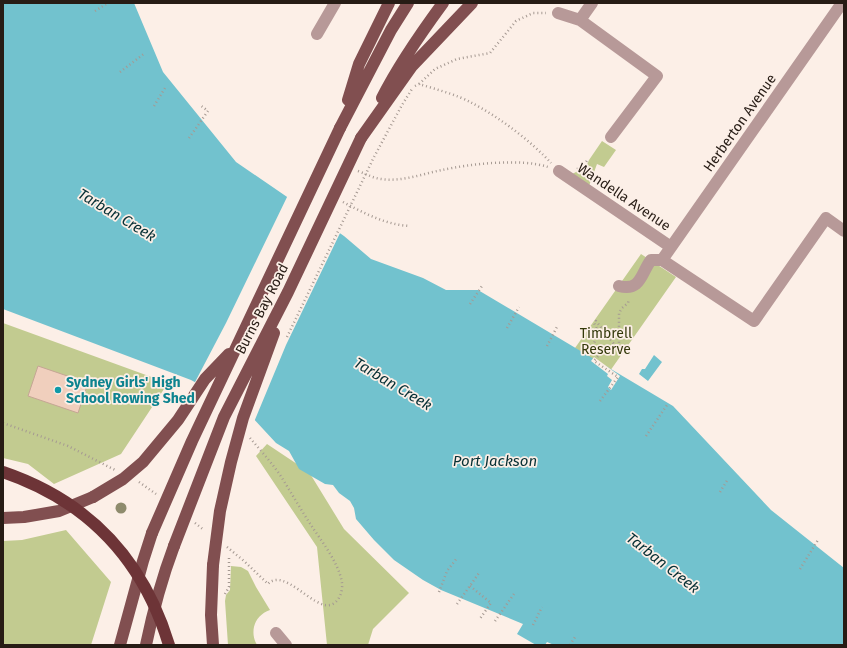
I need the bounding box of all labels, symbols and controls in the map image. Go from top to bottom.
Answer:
street label: Herberton Avenue [700,71,780,175]
street label: Wandella Avenue [574,160,674,234]
water label: Tarban Creek [75,185,159,245]
street label: Burns Bay Road [232,261,292,357]
park label: Timbrell Reserve [580,325,632,358]
water label: Tarban Creek [351,354,435,414]
place label: Sydney Girls' High School Rowing Shed [66,374,195,407]
marker: Sydney Girls' High School Rowing Shed [53,385,63,395]
water label: Port Jackson [453,452,537,470]
water label: Tarban Creek [623,529,703,597]

